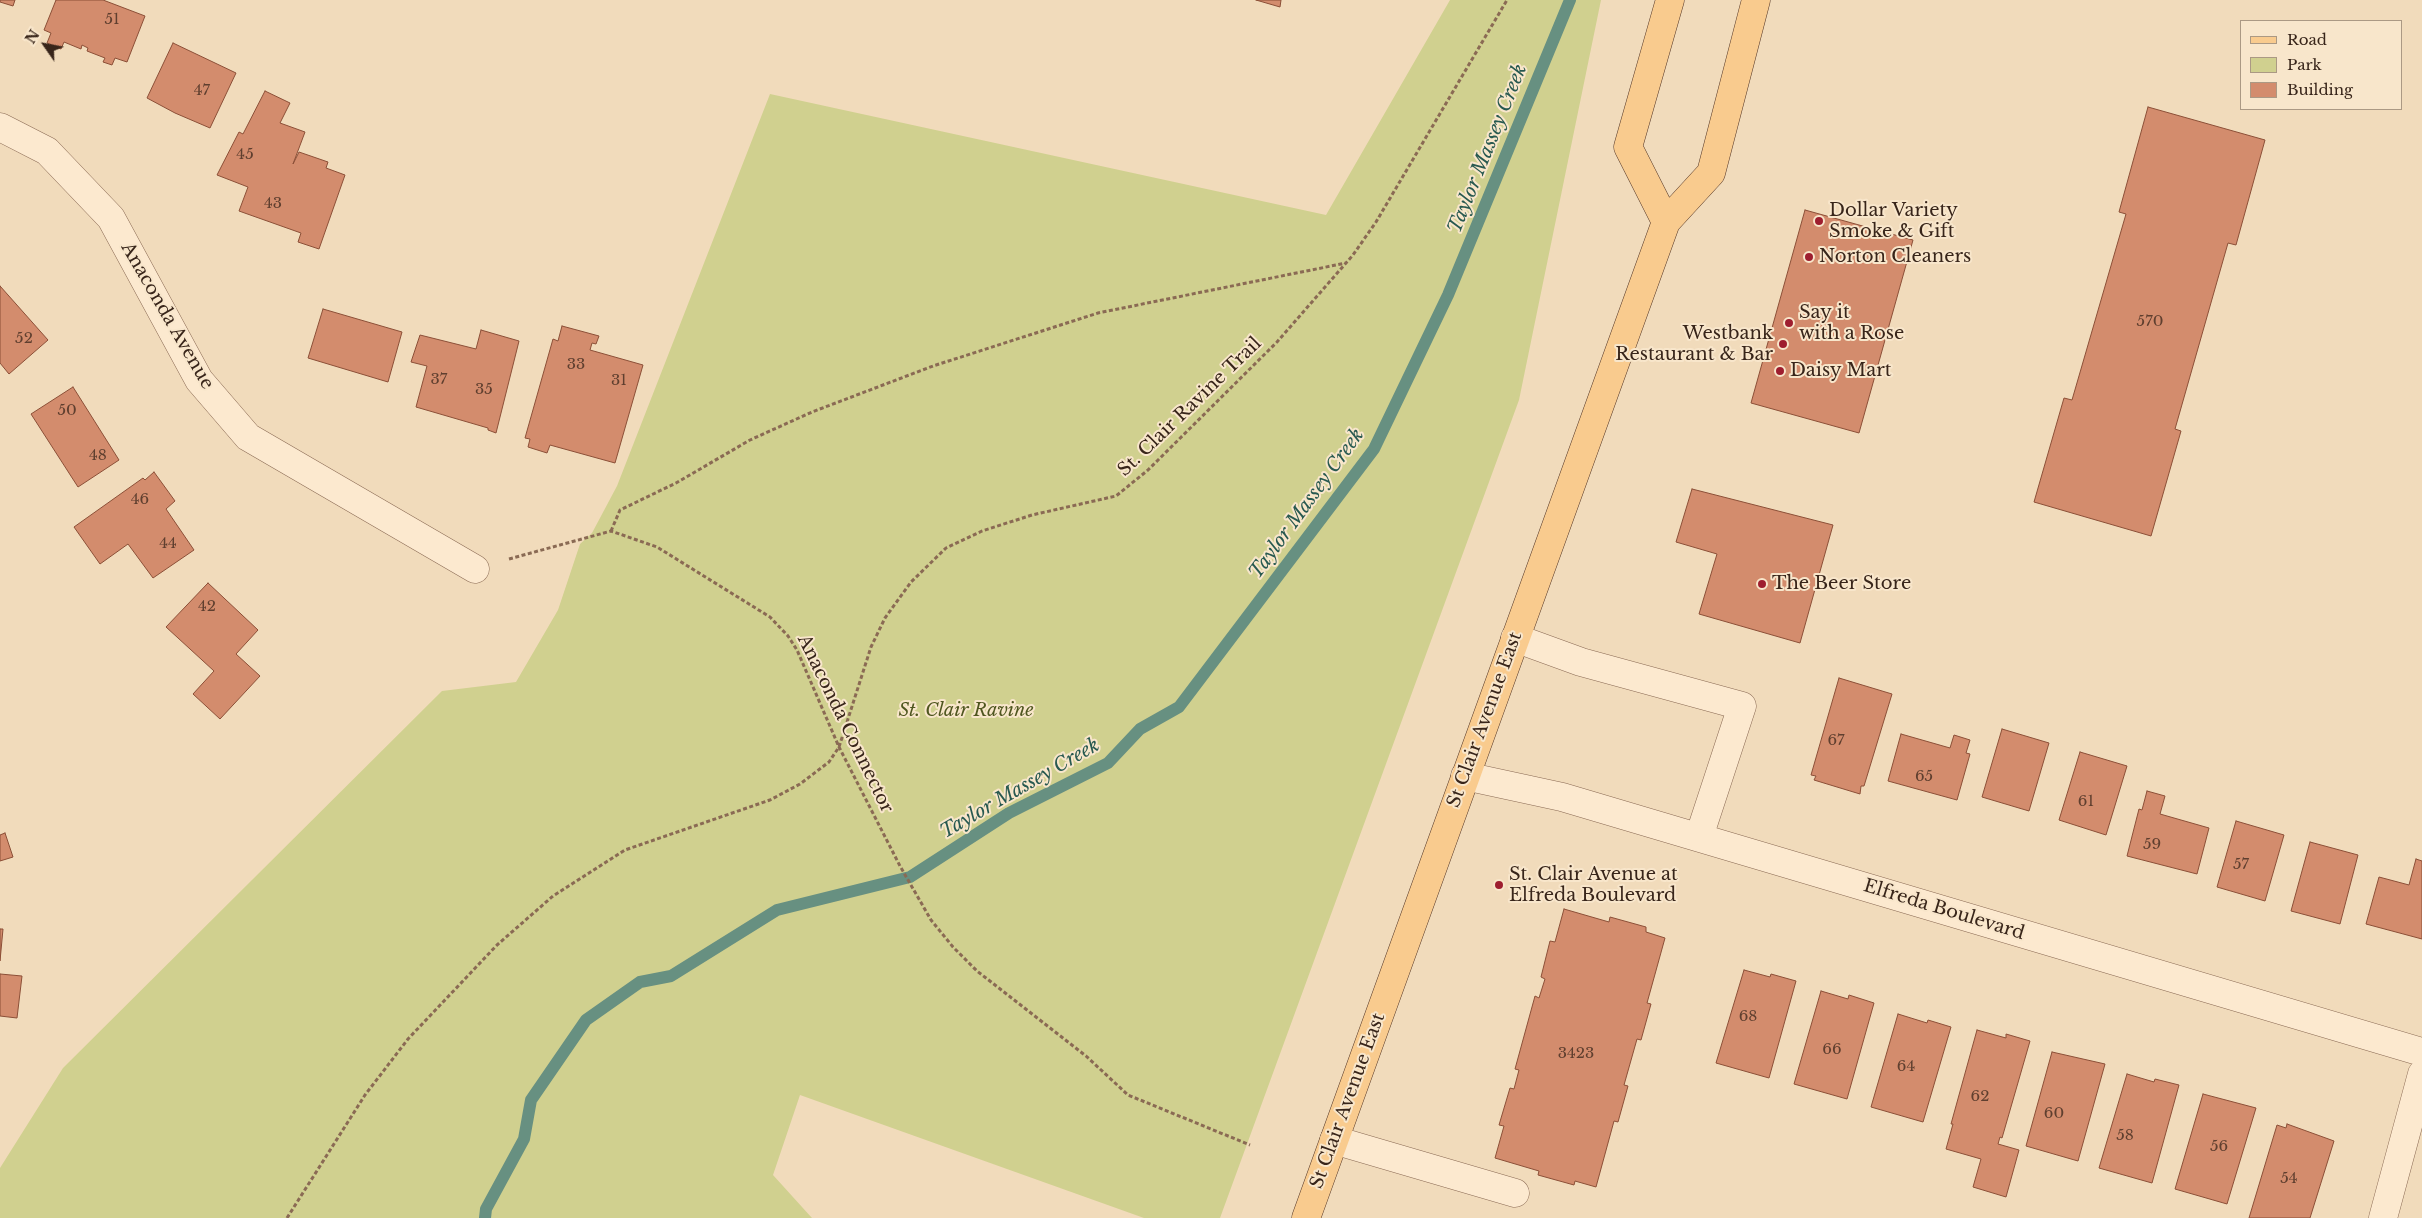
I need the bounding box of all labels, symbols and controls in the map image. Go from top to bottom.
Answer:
house number: 51 [104,11,120,29]
north arrow [20,20,70,70]
legend [2240,20,2402,110]
text: N [21,26,44,47]
text: Road [2287,30,2327,49]
text: Park [2287,55,2322,74]
water label: Taylor Massey Creek [1444,61,1532,237]
text: Building [2287,80,2353,99]
house number: 47 [194,82,210,100]
house number: 45 [236,146,254,164]
house number: 43 [264,195,282,213]
place label: Dollar Variety Smoke & Gift [1829,200,1958,242]
marker: Dollar Variety Smoke & Gift [1813,215,1825,227]
street label: Anaconda Avenue [116,239,218,393]
place label: Norton Cleaners [1819,246,1971,268]
marker: Norton Cleaners [1803,251,1815,263]
place label: Say it with a Rose [1799,302,1904,344]
house number: 570 [2137,313,2163,331]
marker: Say it with a Rose [1783,317,1795,329]
place label: Westbank Restaurant & Bar [1615,323,1773,366]
house number: 52 [15,330,33,348]
street label: St. Clair Ravine Trail [1114,333,1266,481]
marker: Westbank Restaurant & Bar [1777,338,1789,350]
house number: 33 [567,356,585,374]
place label: Daisy Mart [1790,360,1892,382]
marker: Daisy Mart [1774,365,1786,377]
house number: 37 [431,371,447,389]
house number: 31 [611,372,627,390]
house number: 35 [475,381,493,399]
house number: 50 [57,402,77,420]
water label: Taylor Massey Creek [1245,424,1369,584]
house number: 48 [89,447,107,465]
house number: 46 [131,491,149,509]
house number: 44 [159,535,177,553]
place label: The Beer Store [1772,573,1911,595]
marker: The Beer Store [1756,578,1768,590]
house number: 42 [198,598,216,616]
street label: St Clair Avenue East [1443,629,1527,811]
street label: Anaconda Connector [792,631,898,817]
park label: St. Clair Ravine [898,700,1034,722]
house number: 67 [1827,732,1845,750]
water label: Taylor Massey Creek [936,734,1104,844]
house number: 65 [1915,768,1933,786]
house number: 61 [2078,793,2094,811]
house number: 59 [2143,836,2161,854]
house number: 57 [2233,856,2249,874]
place label: St. Clair Avenue at Elfreda Boulevard [1509,864,1678,906]
street label: Elfreda Boulevard [1861,875,2027,945]
marker: St. Clair Avenue at Elfreda Boulevard [1493,879,1505,891]
house number: 68 [1739,1008,1757,1026]
street label: St Clair Avenue East [1306,1010,1390,1192]
house number: 66 [1822,1041,1842,1059]
house number: 3423 [1558,1045,1594,1063]
house number: 64 [1897,1058,1915,1076]
house number: 62 [1971,1088,1989,1106]
house number: 60 [2044,1105,2064,1123]
house number: 58 [2116,1127,2134,1145]
house number: 56 [2210,1138,2228,1156]
house number: 54 [2280,1170,2298,1188]

